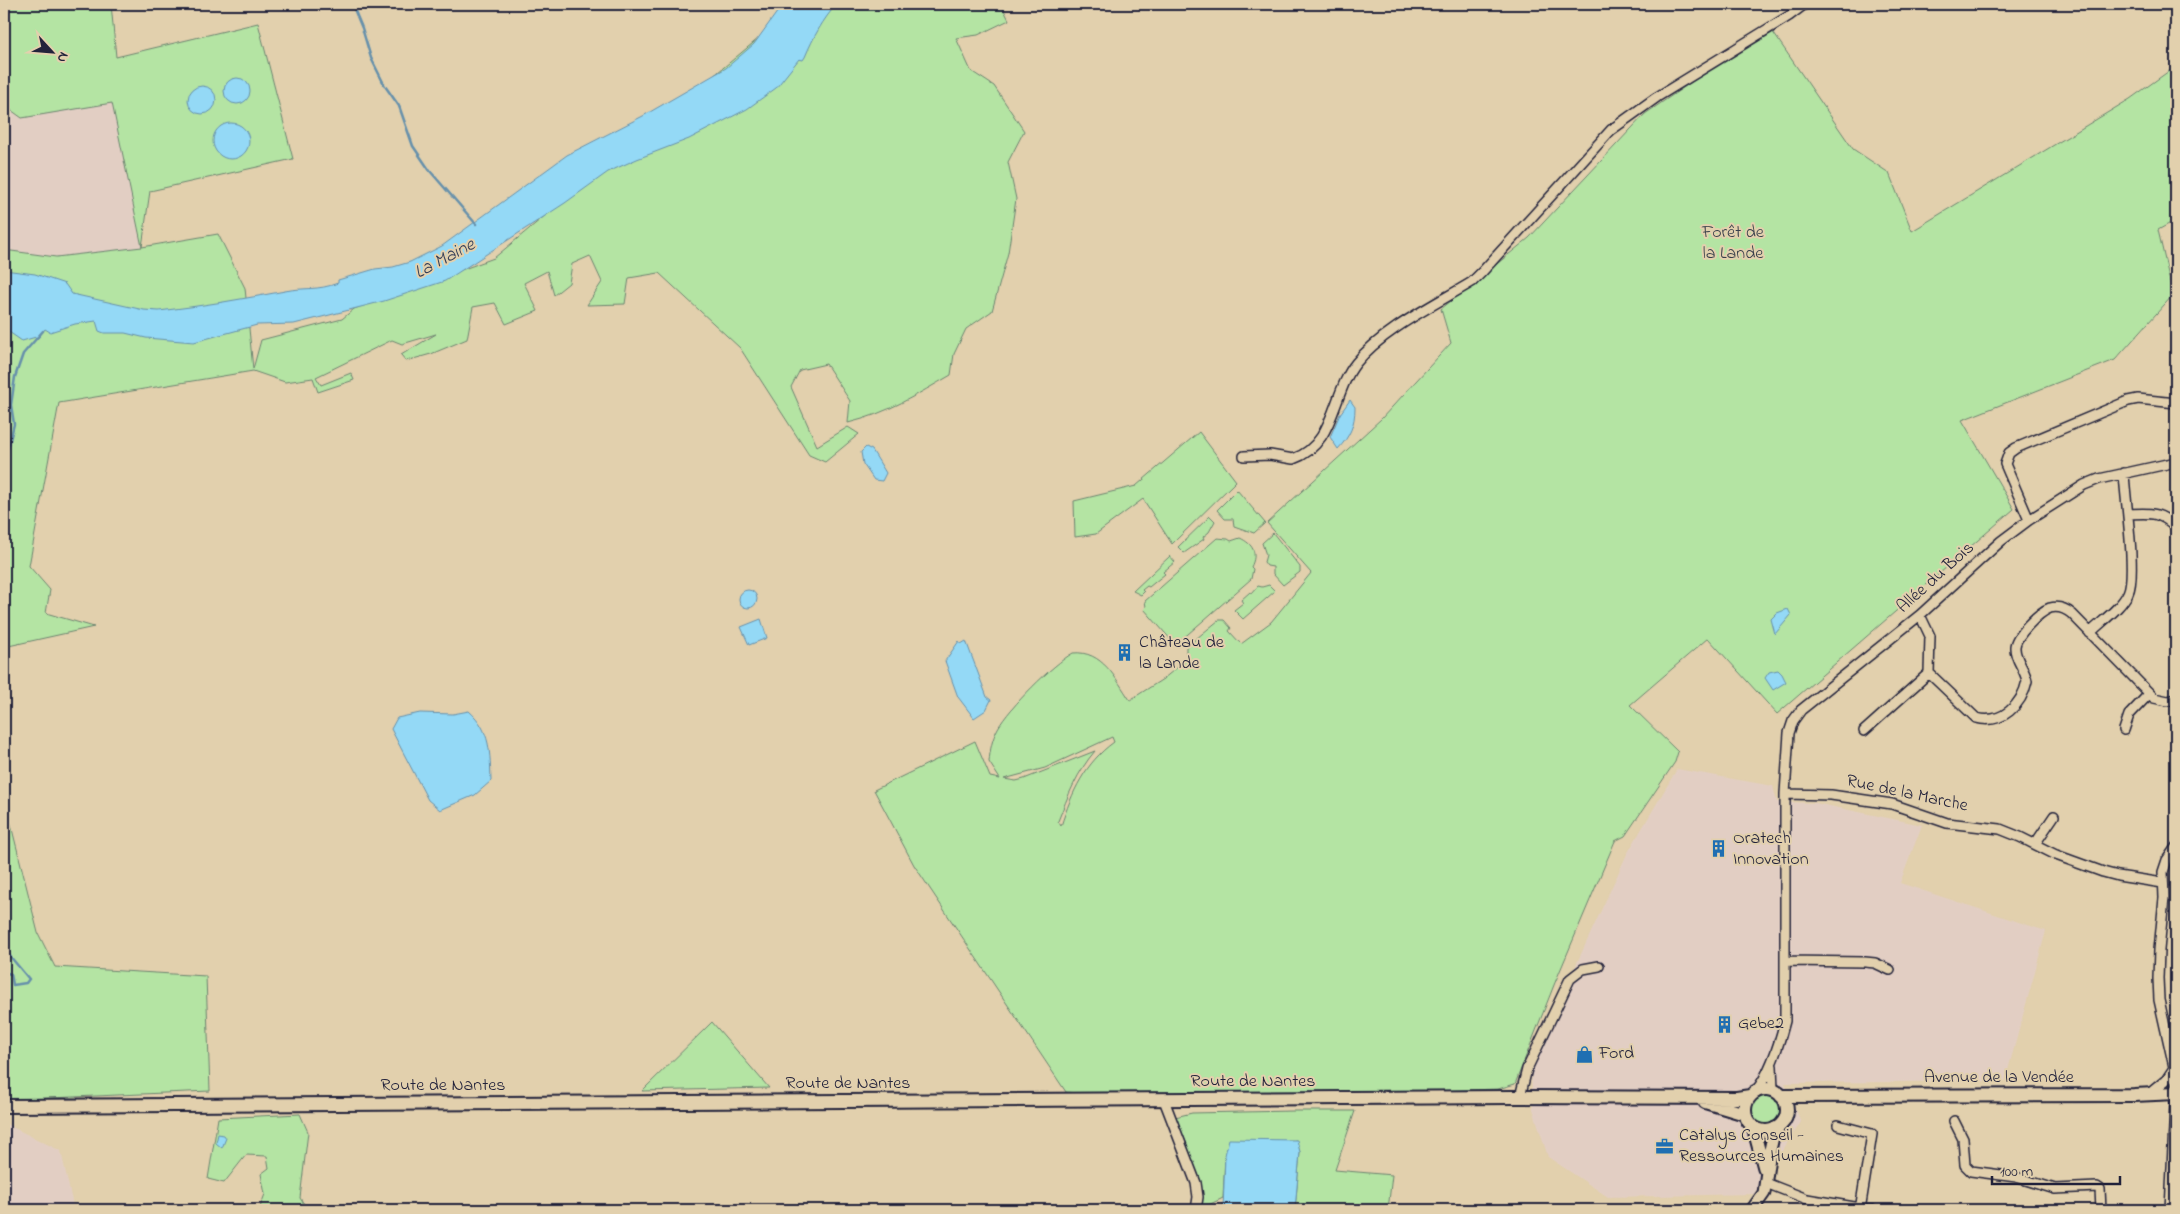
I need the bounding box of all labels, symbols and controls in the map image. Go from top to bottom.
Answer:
north arrow [28,28,78,78]
text: N [51,48,74,66]
park label: Forêt de la Lande [1701,220,1765,267]
water label: La Maine [410,231,481,286]
street label: Allée du Bois [1891,536,1981,620]
place label: Château de la Lande [1139,630,1225,677]
building icon: Château de la Lande [1115,643,1135,663]
street label: Rue de la Marche [1844,768,1971,820]
place label: Oratech Innovation [1733,826,1809,873]
building icon: Oratech Innovation [1709,839,1729,859]
place label: Gebe2 [1738,1011,1784,1037]
building icon: Gebe2 [1714,1014,1734,1034]
place label: Ford [1598,1041,1634,1067]
shop icon: Ford [1575,1044,1595,1064]
street label: Avenue de la Vendée [1924,1065,2075,1091]
street label: Route de Nantes [1191,1069,1315,1095]
street label: Route de Nantes [786,1071,910,1097]
street label: Route de Nantes [381,1073,505,1099]
place label: Catalys Conseil - Ressources Humaines [1679,1123,1844,1170]
office icon: Catalys Conseil - Ressources Humaines [1655,1136,1675,1156]
scale bar [1992,1154,2120,1186]
text: 100 m [2000,1161,2033,1183]

